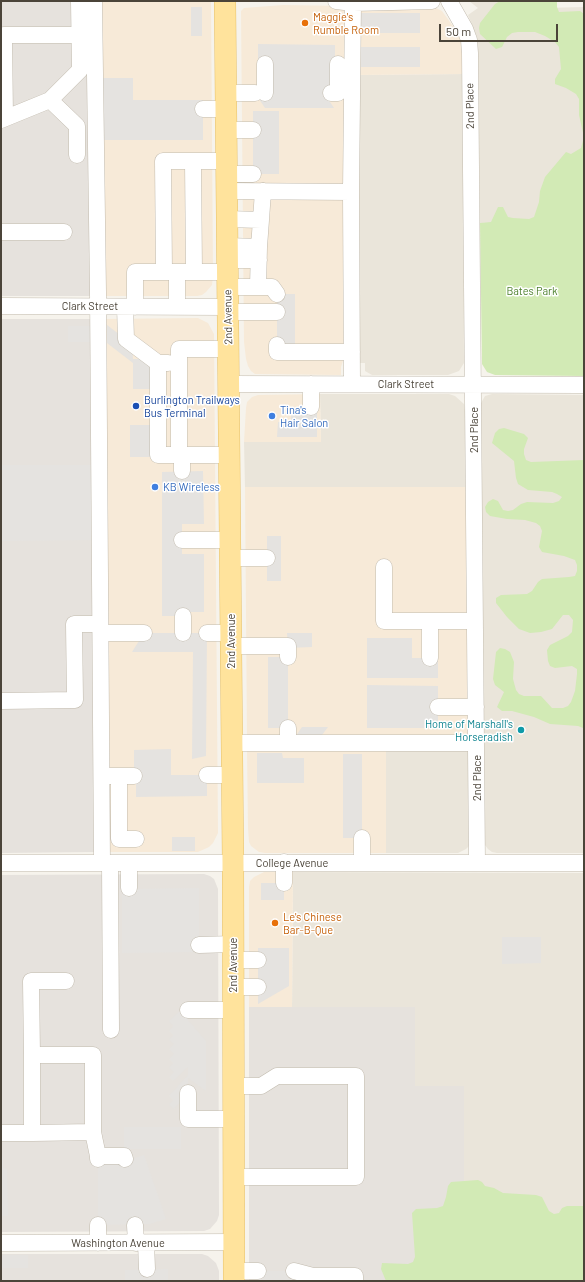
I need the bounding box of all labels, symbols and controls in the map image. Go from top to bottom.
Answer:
place label: Maggie's Rumble Room [313,10,379,36]
scale bar [441,16,560,42]
marker: Maggie's Rumble Room [300,18,310,28]
text: 50 m [446,24,471,38]
street label: 2nd Place [463,83,477,129]
park label: Bates Park [506,284,558,298]
street label: 2nd Avenue [221,289,235,345]
street label: Clark Street [62,299,118,313]
street label: Clark Street [378,377,434,391]
place label: Burlington Trailways Bus Terminal [144,393,240,419]
marker: Burlington Trailways Bus Terminal [131,401,141,411]
place label: Tina's Hair Salon [280,403,328,429]
street label: 2nd Place [467,407,481,453]
marker: Tina's Hair Salon [267,411,277,421]
place label: KB Wireless [163,480,220,494]
marker: KB Wireless [150,482,160,492]
street label: 2nd Avenue [224,614,238,668]
place label: Home of Marshall's Horseradish [425,717,513,743]
marker: Home of Marshall's Horseradish [516,725,526,735]
street label: 2nd Place [470,755,484,801]
street label: College Avenue [256,856,328,870]
place label: Le's Chinese Bar-B-Que [283,910,342,936]
marker: Le's Chinese Bar-B-Que [270,918,280,928]
street label: 2nd Avenue [226,938,240,992]
street label: Washington Avenue [71,1236,165,1250]

